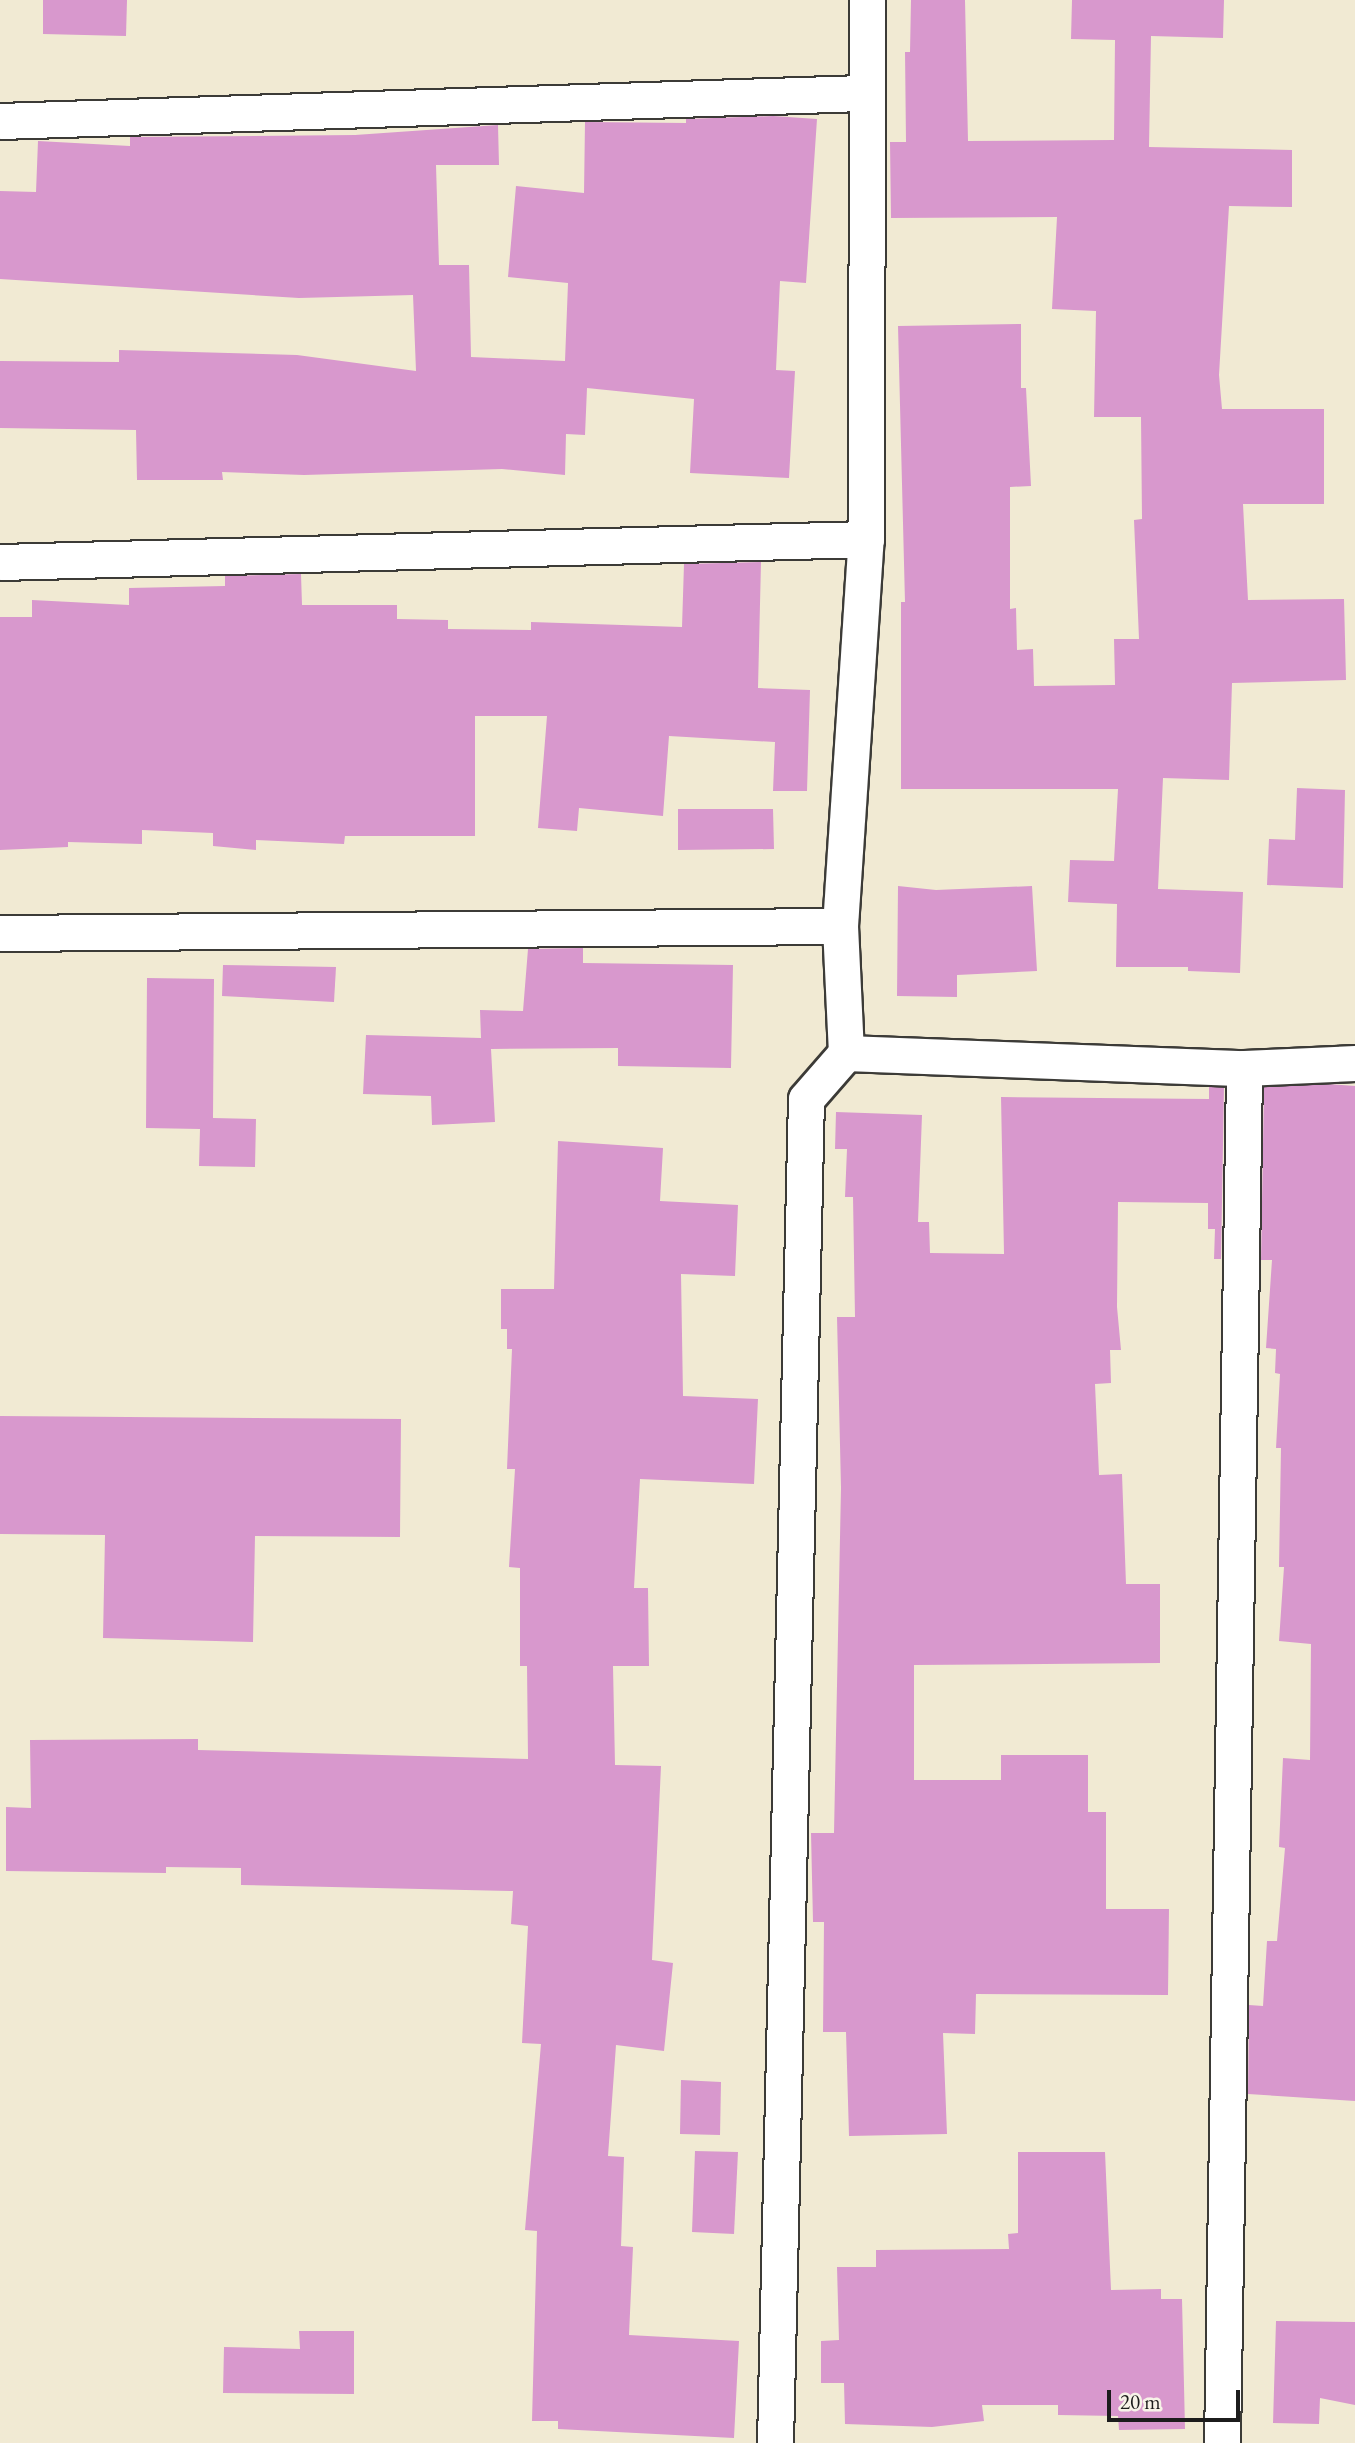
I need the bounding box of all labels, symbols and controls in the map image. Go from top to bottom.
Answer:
scale bar [1110,2376,1243,2420]
text: 20 m [1120,2388,1161,2415]

